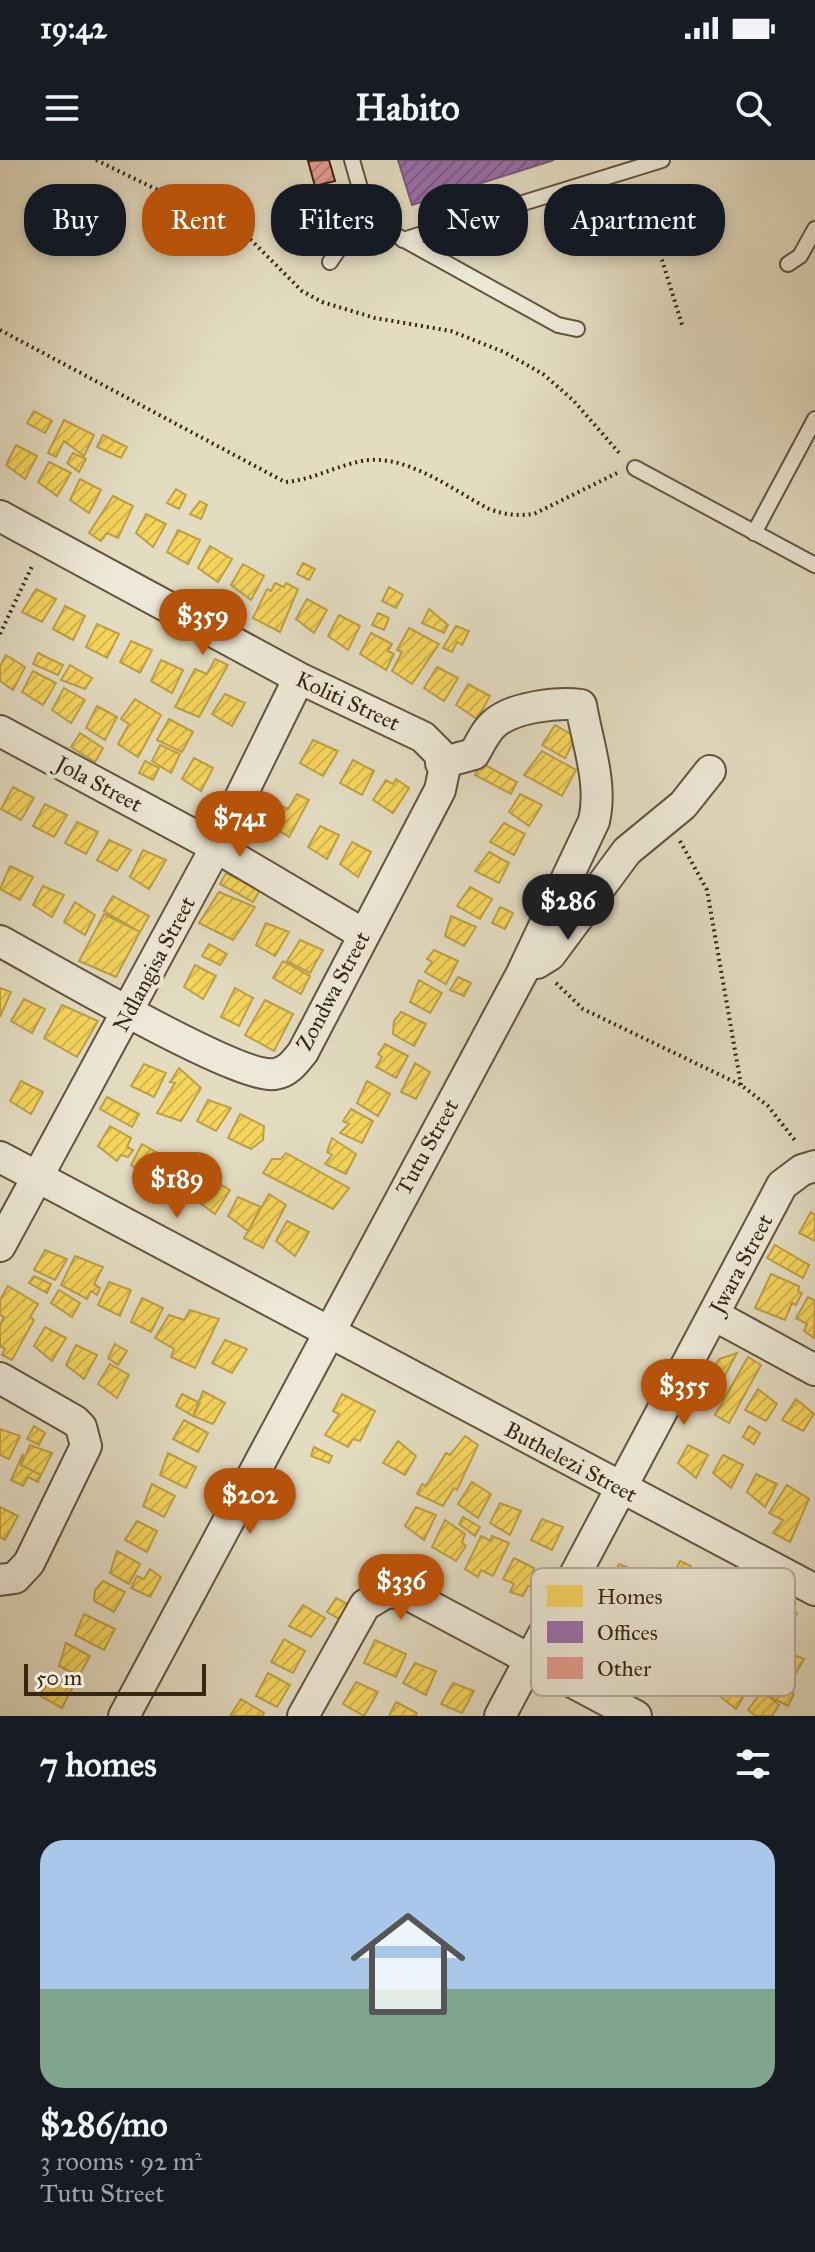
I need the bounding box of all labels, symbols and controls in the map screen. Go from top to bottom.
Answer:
text: 19:42 [40,10,107,46]
icon: menu [40,86,84,130]
text: Habito [355,86,460,130]
icon: search [731,86,775,130]
chip: Buy [24,184,126,256]
chip: Rent [142,184,255,256]
chip: Filters [271,184,402,256]
chip: New [418,184,528,256]
chip: Apartment [544,184,725,256]
pin: $359 [156,589,250,657]
text: $359 [177,599,229,631]
street label: Koliti Street [292,665,404,737]
street label: Jola Street [49,749,147,818]
pin: $741 [193,791,287,859]
text: $741 [213,801,267,833]
pin: $286 [521,874,615,942]
text: $286 [540,884,596,916]
street label: Ndlangisa Street [107,891,201,1036]
street label: Zondwa Street [290,927,376,1055]
street label: Tutu Street [390,1094,464,1200]
pin: $189 [130,1152,224,1220]
text: $189 [150,1162,204,1194]
street label: Jwara Street [703,1209,779,1320]
pin: $355 [637,1359,731,1427]
text: $355 [659,1369,709,1401]
street label: Buthelezi Street [500,1416,642,1508]
pin: $202 [203,1468,297,1536]
text: $202 [222,1478,278,1510]
pin: $336 [354,1554,448,1622]
text: $336 [376,1564,426,1596]
legend [531,1568,795,1696]
text: Homes [597,1583,663,1610]
text: Offices [597,1619,658,1646]
text: Other [597,1655,652,1682]
scale bar [24,1660,206,1696]
text: 50 m [36,1664,82,1691]
icon: filters [731,1742,775,1786]
text: 7 homes [40,1744,157,1785]
icon: home [336,1892,480,2036]
text: $286/mo [40,2104,168,2145]
text: 3 rooms · 92 m² [40,2145,202,2177]
text: Tutu Street [40,2177,165,2209]

